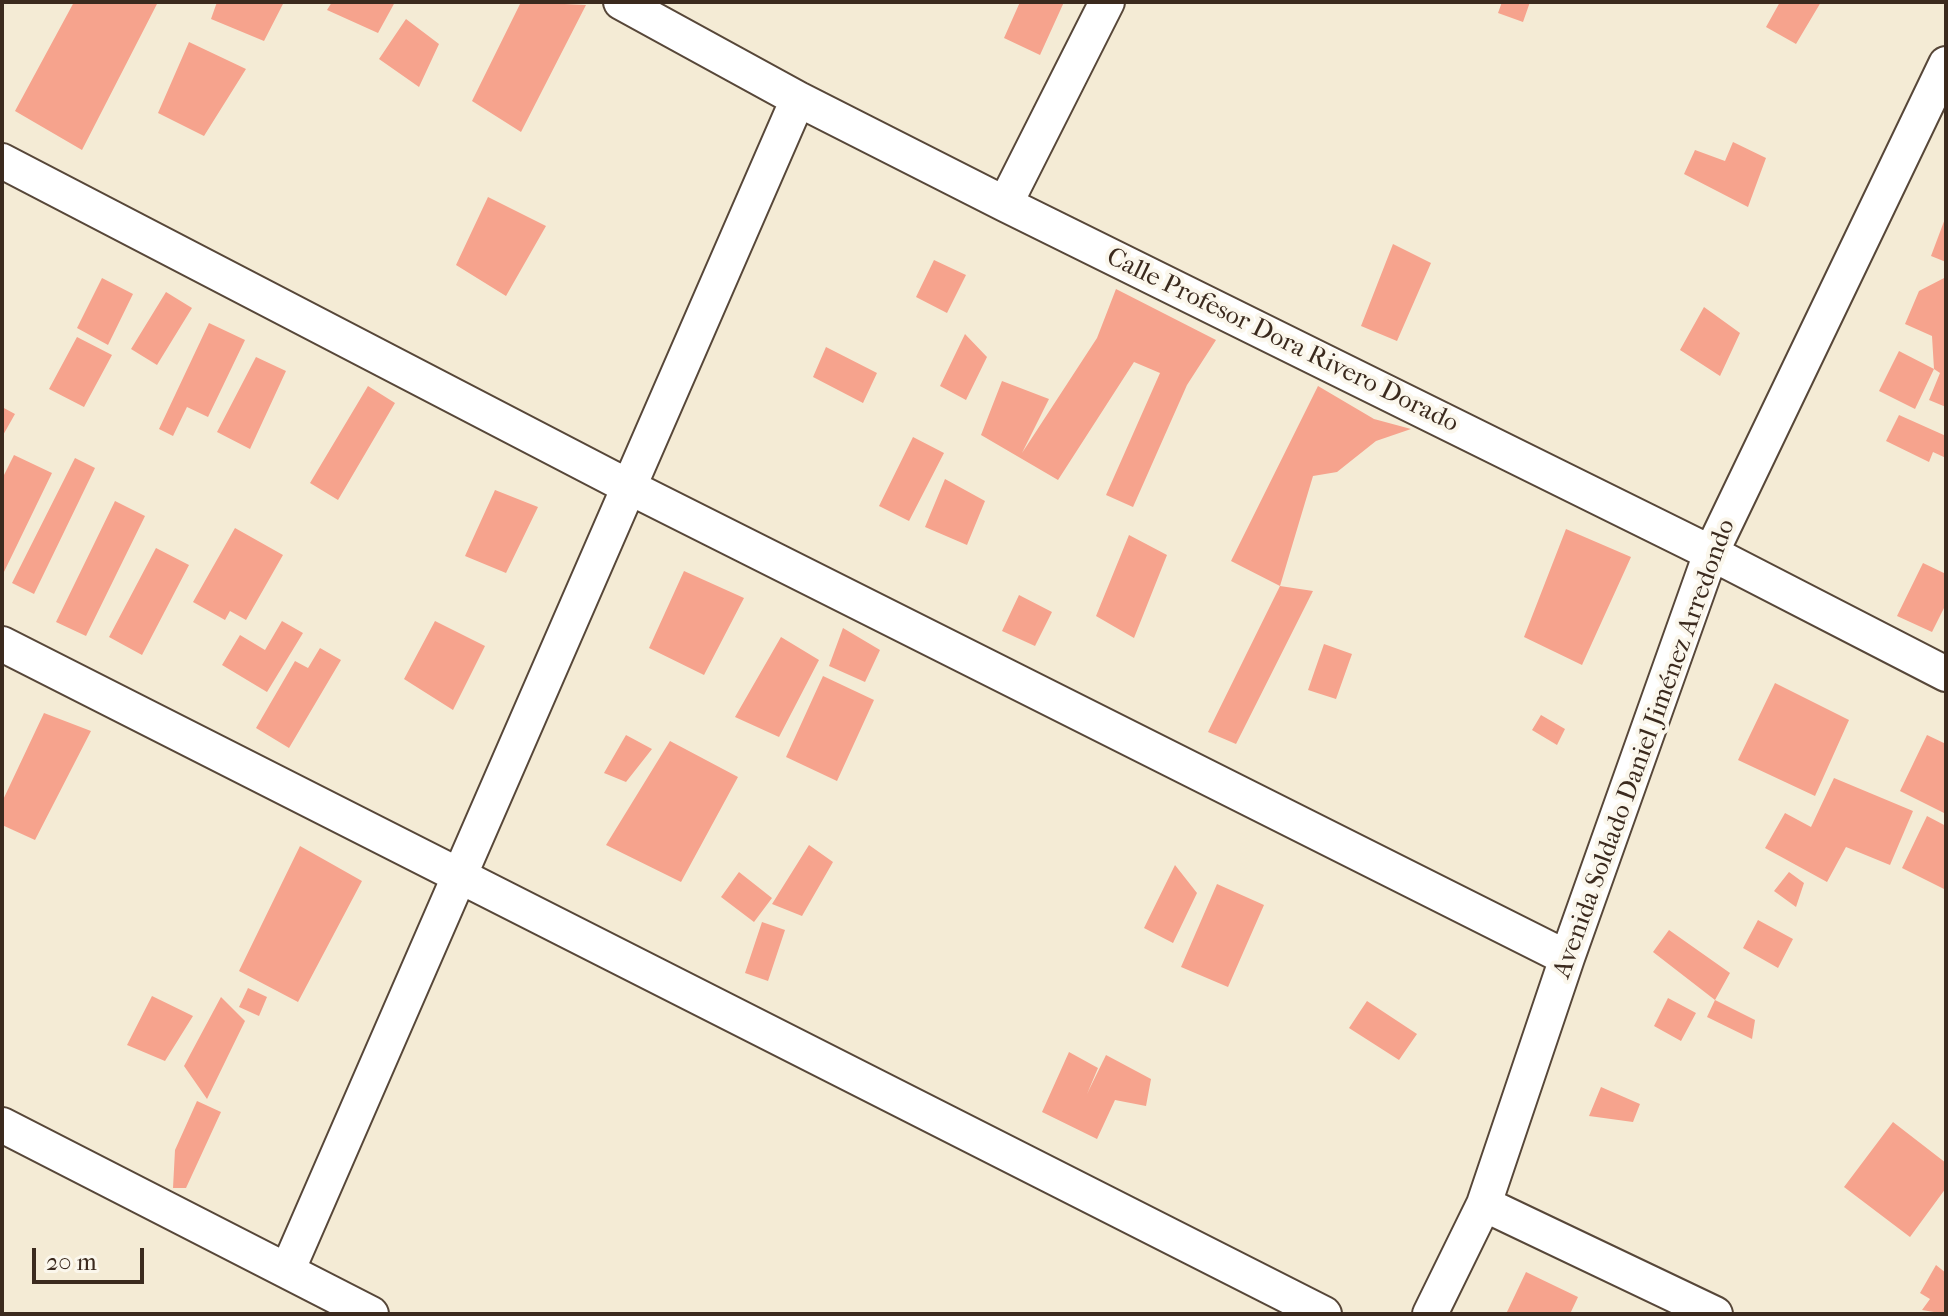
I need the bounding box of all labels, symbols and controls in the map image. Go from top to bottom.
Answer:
street label: Calle Profesor Dora Rivero Dorado [1101,242,1463,440]
street label: Avenida Soldado Daniel Jiménez Arredondo [1547,515,1743,983]
scale bar [36,1232,148,1282]
text: 20 m [46,1248,97,1276]

